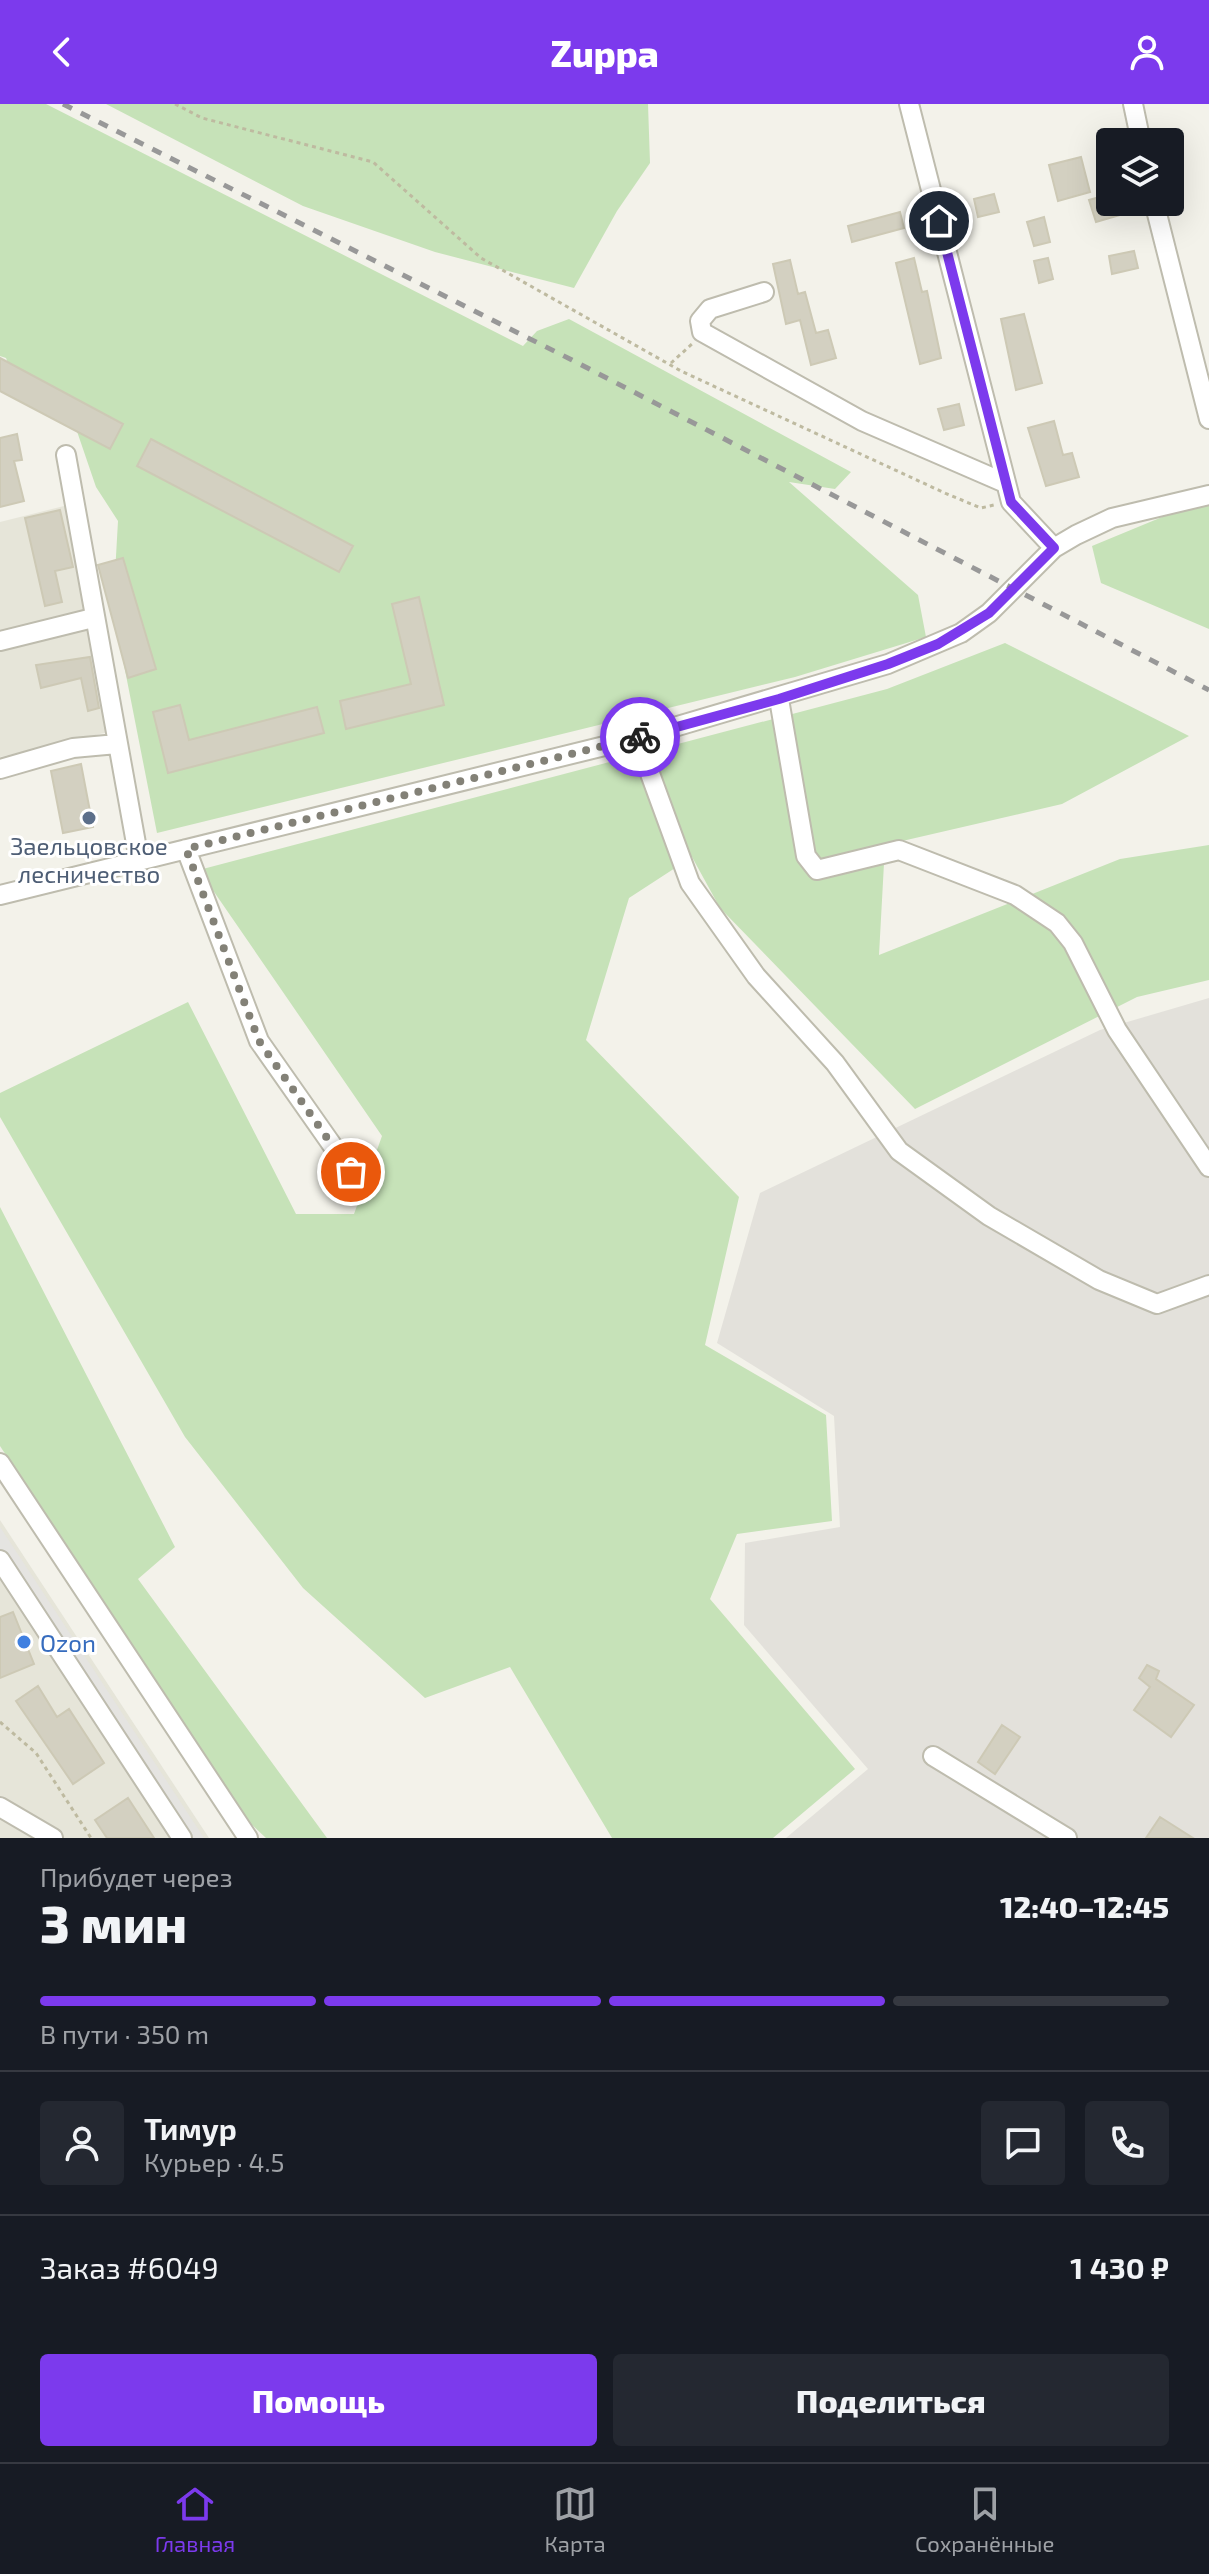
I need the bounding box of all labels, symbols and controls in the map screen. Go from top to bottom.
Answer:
icon: back [40,30,84,74]
icon: person [1125,30,1169,74]
text: Zuppa [550,31,659,74]
map controls [1096,128,1184,216]
button: layers [1096,128,1184,216]
pin [905,187,973,255]
icon: home [917,199,961,243]
courier [600,697,680,777]
icon: bike [618,715,662,759]
marker: Заельцовское лесничество [80,809,98,827]
place label: Заельцовское лесничество [10,831,168,888]
pin [317,1138,385,1206]
icon: bag [329,1150,373,1194]
place label: Ozon [40,1628,96,1657]
marker: Ozon [15,1633,33,1651]
text: Прибудет через [40,1861,233,1892]
text: 12:40–12:45 [1000,1888,1169,1924]
text: 3 мин [40,1891,187,1953]
text: В пути · 350 m [40,2018,209,2049]
button: person [40,2101,124,2185]
button: chat [981,2101,1065,2185]
button: phone [1085,2101,1169,2185]
text: Тимур [144,2110,237,2146]
text: Курьер · 4.5 [144,2146,284,2177]
text: Заказ #6049 [40,2249,219,2285]
text: 1 430 ₽ [1070,2249,1169,2285]
button: Помощь [40,2354,597,2446]
button: Поделиться [613,2354,1169,2446]
tab: Главная [155,2482,235,2556]
tab: Карта [545,2482,606,2556]
tab: Сохранённые [915,2482,1054,2556]

